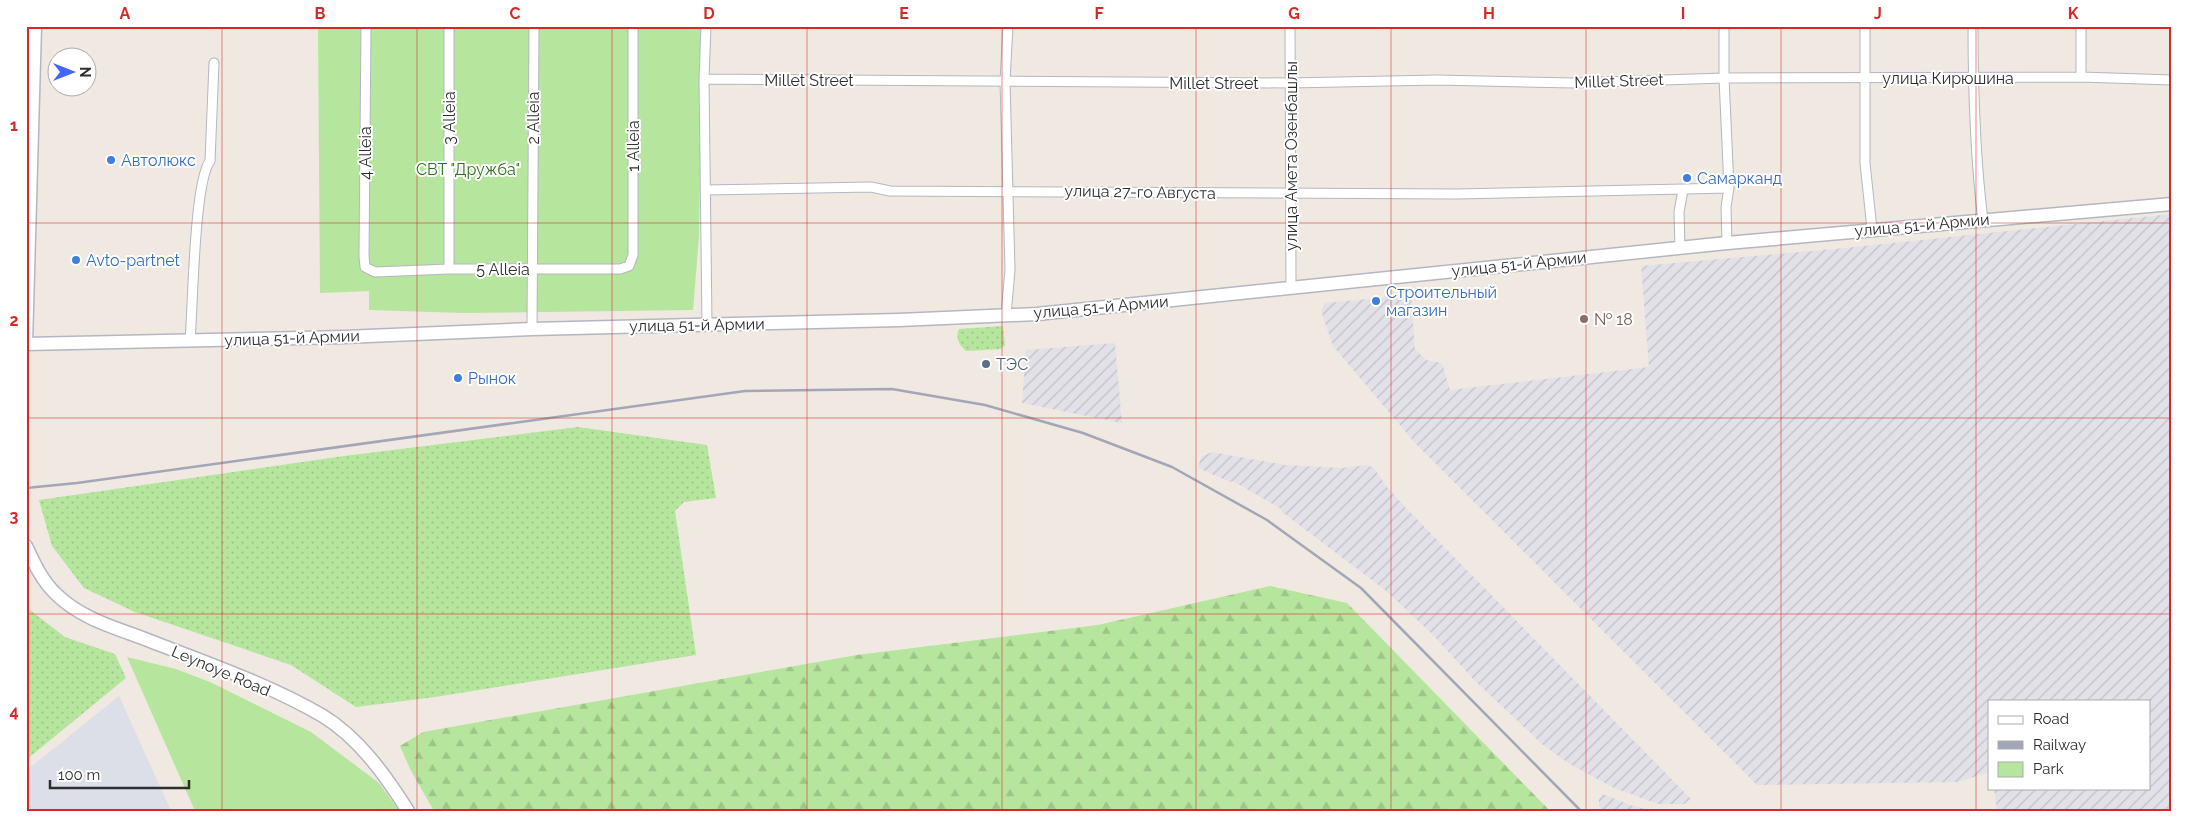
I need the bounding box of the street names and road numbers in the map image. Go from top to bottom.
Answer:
street label: улица Амета Озенбашлы [1282,61,1301,251]
street label: улица Кирюшина [1882,69,2014,88]
street label: Millet Street [1574,70,1665,92]
street label: Millet Street [764,71,854,90]
street label: Millet Street [1169,74,1259,93]
street label: 3 Alleia [440,91,459,145]
street label: 2 Alleia [524,91,543,145]
street label: 1 Alleia [624,120,643,172]
street label: 4 Alleia [356,126,375,180]
street label: улица 27-го Августа [1064,181,1216,203]
street label: улица 51-й Армии [1854,210,1990,240]
street label: улица 51-й Армии [1451,247,1587,281]
street label: 5 Alleia [476,260,530,279]
street label: улица 51-й Армии [1033,292,1169,322]
street label: улица 51-й Армии [629,314,765,336]
street label: улица 51-й Армии [224,326,360,350]
street label: Leynoye Road [169,642,273,700]

